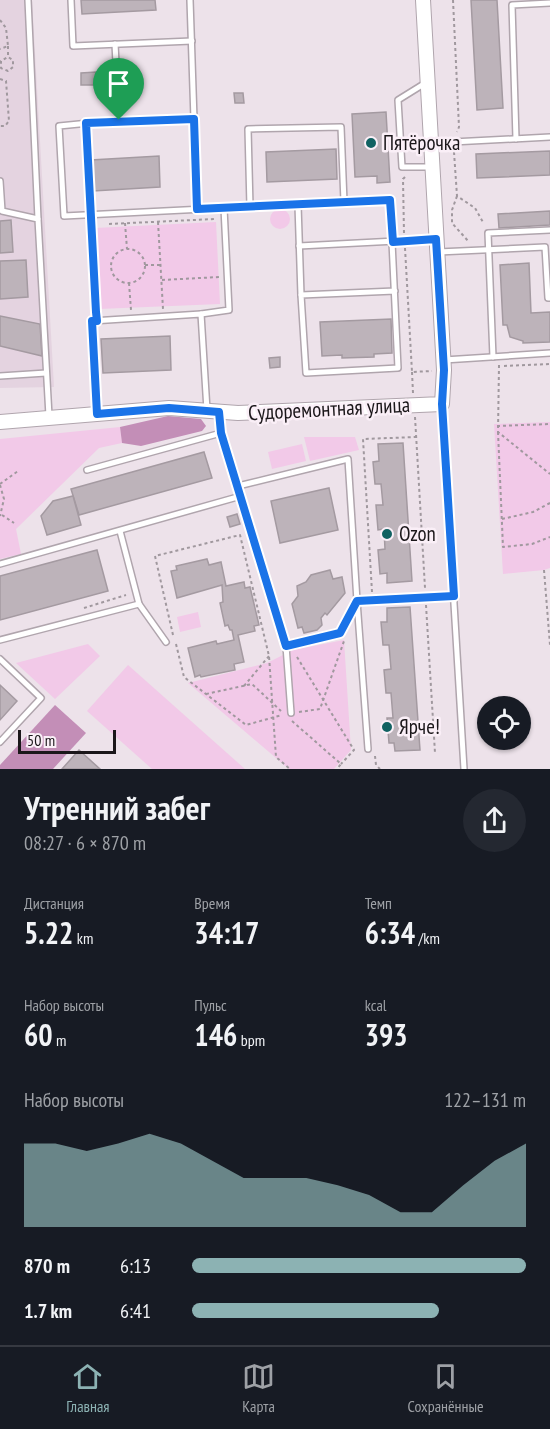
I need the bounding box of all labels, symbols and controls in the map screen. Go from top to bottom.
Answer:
pin [93,58,144,120]
icon: arrive [102,67,135,100]
place label: Пятёрочка [383,129,460,156]
marker: Пятёрочка [364,136,378,150]
street label: Судоремонтная улица [247,391,411,426]
place label: Ozon [399,520,436,547]
marker: Ozon [380,527,394,541]
map controls [477,696,531,750]
button: locate [477,696,531,750]
place label: Ярче! [399,713,440,740]
marker: Ярче! [380,720,394,734]
scale bar [18,727,116,754]
text: 50 m [27,730,55,750]
text: Утренний забег [24,786,210,829]
button: share [463,789,526,852]
text: 08:27 · 6 × 870 m [24,830,146,856]
text: Дистанция [24,893,84,913]
text: Время [194,893,230,913]
text: Темп [365,893,392,913]
text: 5.22 [24,913,73,952]
text: 34:17 [194,913,259,952]
text: 6:34 [365,913,415,952]
text: km [73,928,93,948]
text: /km [415,928,440,948]
text: Набор высоты [24,995,104,1015]
text: Пульс [194,995,227,1015]
text: kcal [365,995,387,1015]
text: 60 [24,1015,53,1054]
text: 146 [194,1015,237,1054]
text: 393 [365,1015,408,1054]
text: m [53,1030,67,1050]
text: bpm [237,1030,265,1050]
text: Набор высоты [24,1087,124,1113]
text: 122–131 m [444,1087,526,1113]
text: 870 m [24,1253,70,1279]
text: 6:13 [120,1253,151,1279]
text: 1.7 km [24,1298,72,1324]
text: 6:41 [120,1298,151,1324]
tab: Главная [66,1360,110,1416]
tab: Карта [242,1360,275,1416]
tab: Сохранённые [408,1360,484,1416]

